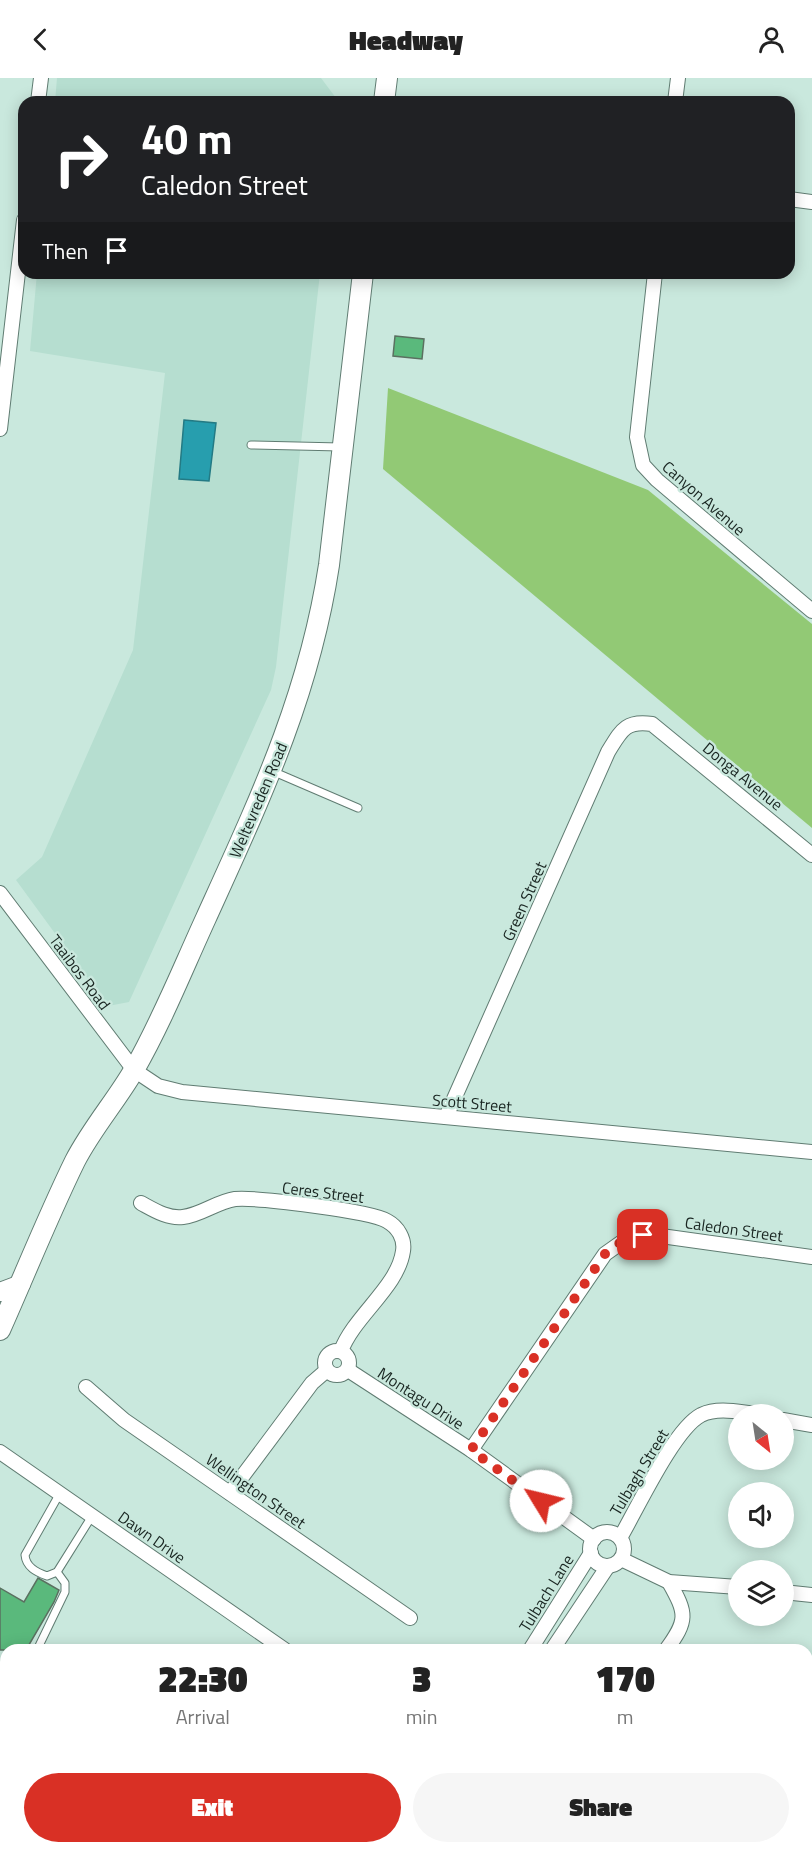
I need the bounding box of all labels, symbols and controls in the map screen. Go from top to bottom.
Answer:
text: Headway [349,19,463,60]
icon: back [24,23,57,56]
icon: person [755,23,788,56]
text: 40 m [141,106,233,170]
icon: right [42,120,120,198]
text: Caledon Street [141,164,308,205]
text: Then [42,234,88,268]
icon: arrive [100,234,133,267]
street label: Canyon Avenue [657,455,751,541]
street label: Donga Avenue [698,736,788,816]
street label: Weltevreden Road [223,738,293,862]
street label: Green Street [496,857,552,945]
street label: Taaibos Road [44,929,116,1015]
street label: Scott Street [431,1088,513,1118]
street label: Ceres Street [281,1175,366,1209]
pin [617,1209,668,1260]
street label: Caledon Street [683,1210,785,1248]
icon: arrive [626,1218,659,1251]
street label: Montagu Drive [373,1361,469,1435]
north arrow [728,1404,794,1470]
map controls [728,1404,794,1626]
street label: Tulbagh Street [604,1424,675,1520]
street label: Wellington Street [201,1448,311,1535]
position arrow [509,1469,573,1533]
button: sound [728,1482,794,1548]
street label: Dawn Drive [113,1505,191,1569]
street label: Tulbach Lane [513,1550,579,1636]
button: layers [728,1560,794,1626]
text: 22:30 [158,1651,248,1706]
text: 3 [412,1651,431,1706]
text: 170 [596,1651,655,1706]
text: Arrival [176,1701,230,1732]
text: min [406,1701,437,1732]
text: m [617,1701,634,1732]
button: Exit [24,1773,401,1842]
button: Share [413,1773,789,1842]

